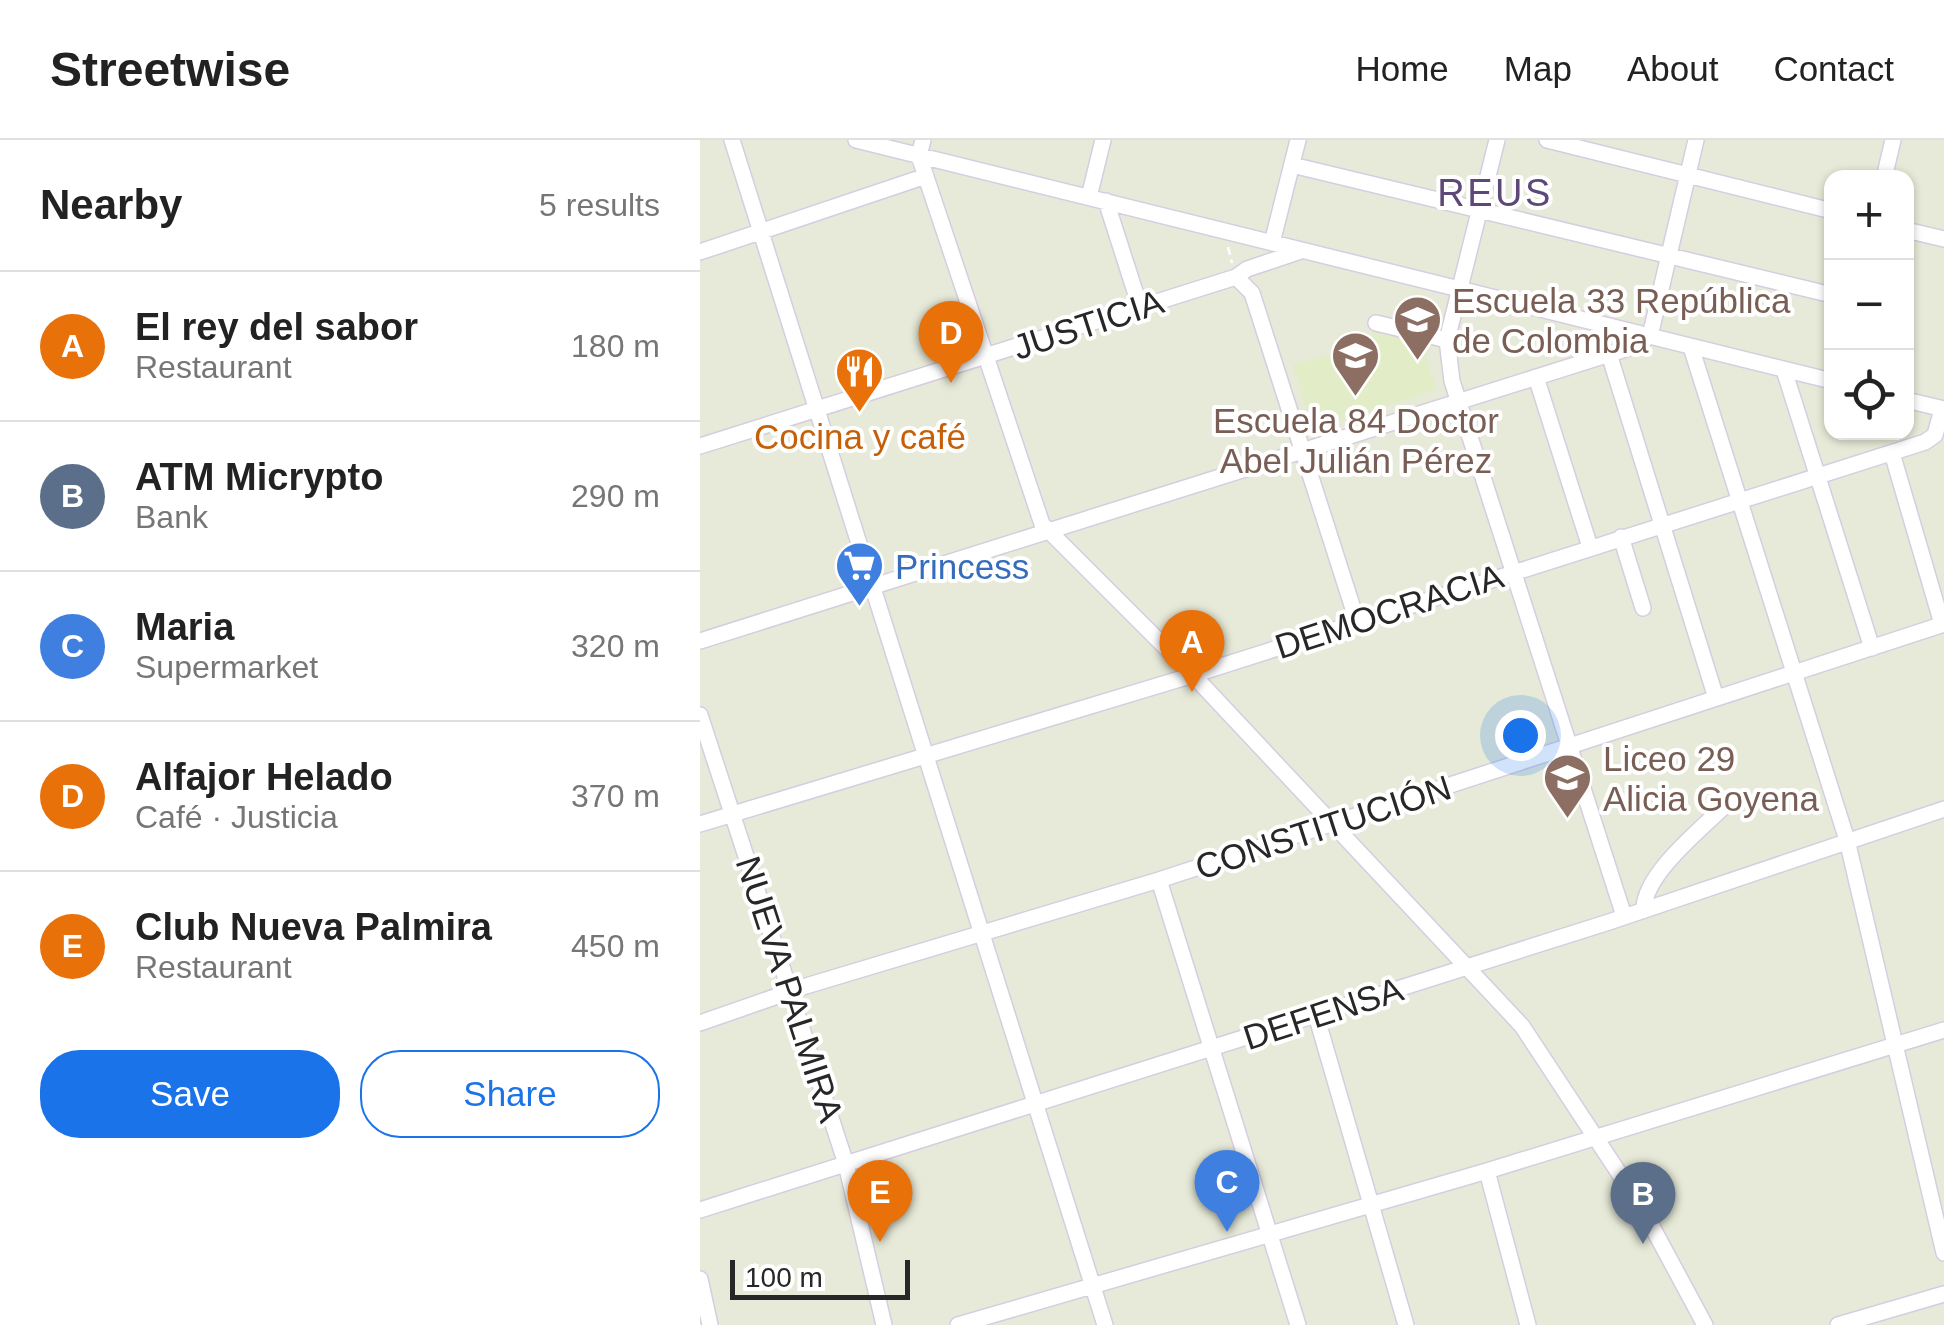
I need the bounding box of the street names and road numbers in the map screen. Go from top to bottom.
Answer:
street label: JUSTICIA [1008,281,1169,367]
street label: DEMOCRACIA [1270,556,1508,666]
street label: CONSTITUCIÓN [1190,767,1456,887]
street label: NUEVA PALMIRA [729,851,852,1127]
street label: DEFENSA [1238,969,1408,1057]

